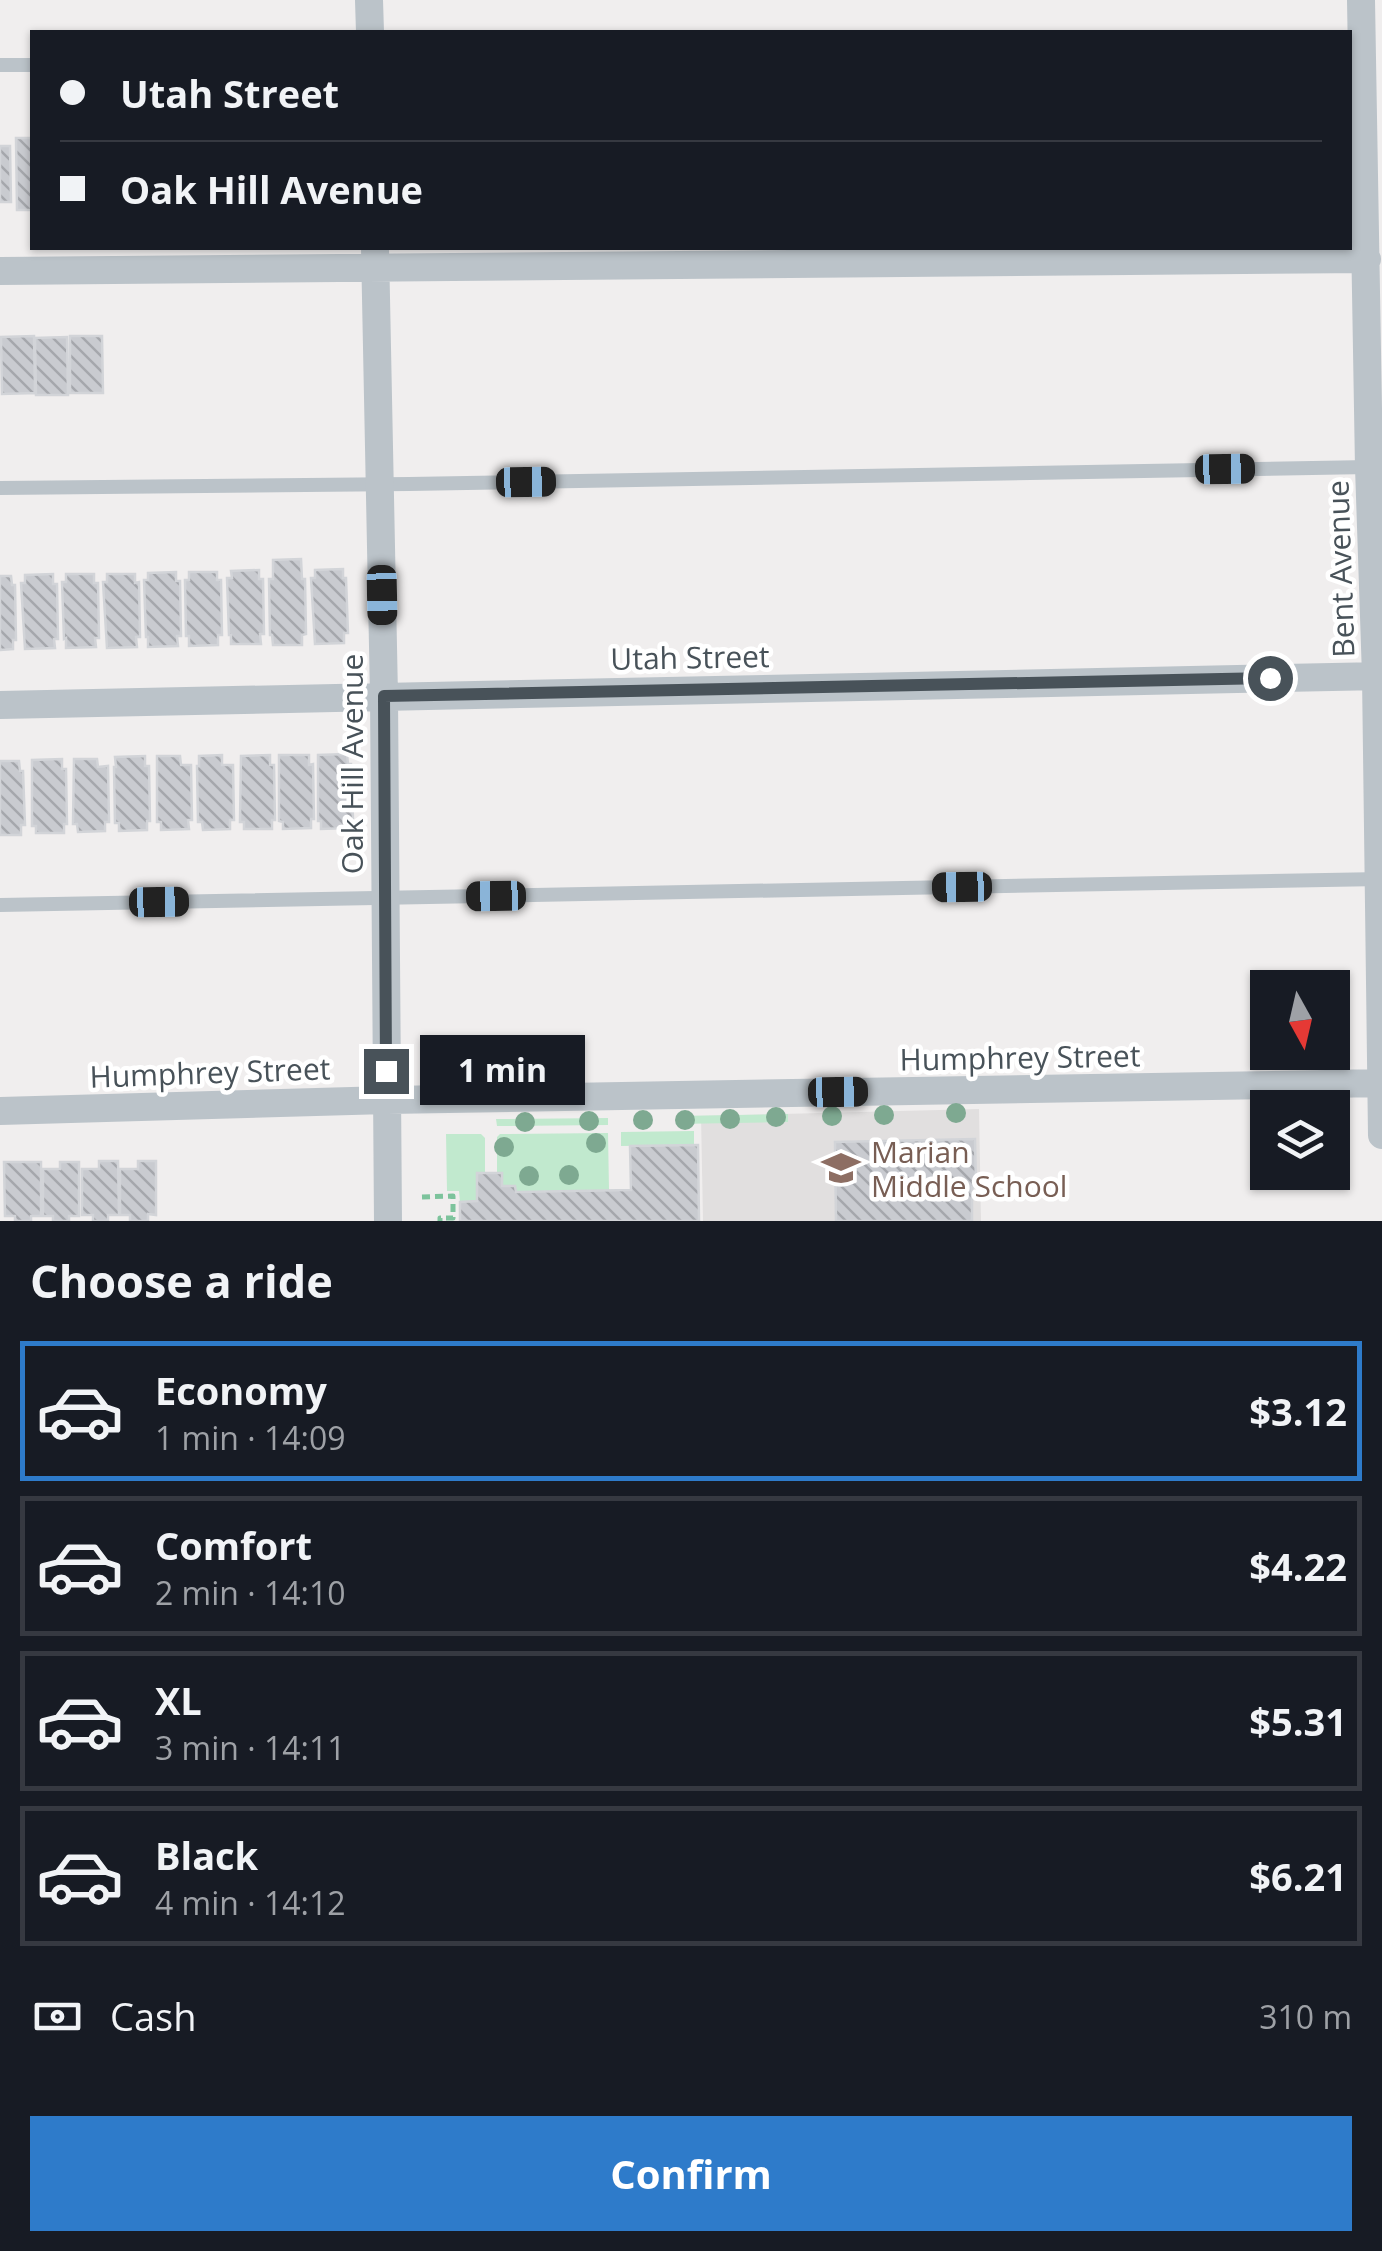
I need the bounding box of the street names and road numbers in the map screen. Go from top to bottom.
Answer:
street label: Bent Avenue [1316,480,1364,658]
street label: Utah Street [610,635,770,679]
street label: Oak Hill Avenue [331,654,372,874]
street label: Humphrey Street [899,1034,1141,1080]
street label: Humphrey Street [89,1047,331,1097]

